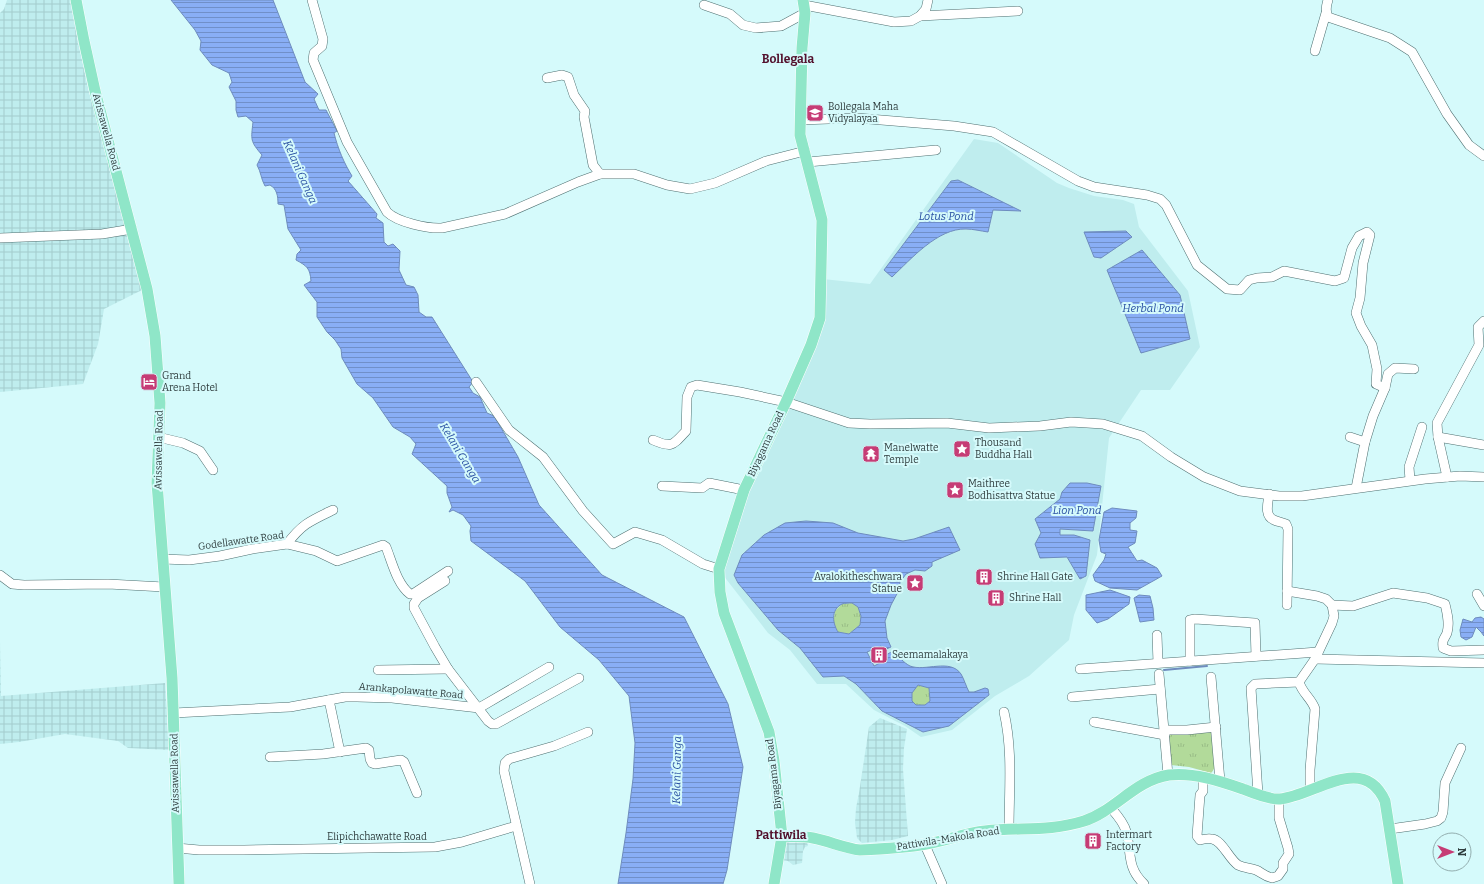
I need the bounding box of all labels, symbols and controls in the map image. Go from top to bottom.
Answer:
district label: Bollegala [762,52,815,66]
street label: Avissawella Road [90,92,122,172]
place label: Bollegala Maha Vidyalayaa [828,101,899,125]
school or university icon: Bollegala Maha Vidyalayaa [805,103,825,123]
water label: Kelani Ganga [280,138,320,206]
water label: Lotus Pond [918,210,974,223]
water label: Herbal Pond [1122,302,1184,315]
place label: Grand Arena Hotel [162,370,218,394]
hotel icon: Grand Arena Hotel [139,372,159,392]
street label: Biyagama Road [746,409,786,479]
street label: Avissawella Road [152,410,166,490]
water label: Kelani Ganga [437,421,483,485]
place label: Thousand Buddha Hall [975,437,1032,461]
place icon: Thousand Buddha Hall [952,439,972,459]
place label: Manelwatte Temple [884,442,939,466]
temple icon: Manelwatte Temple [861,444,881,464]
place label: Maithree Bodhisattva Statue [968,478,1055,502]
place icon: Maithree Bodhisattva Statue [945,480,965,500]
water label: Lion Pond [1052,504,1102,517]
street label: Godellawatte Road [197,529,285,553]
building icon: Shrine Hall Gate [974,567,994,587]
place label: Avalokitheschwara Statue [814,571,903,595]
place label: Shrine Hall Gate [997,571,1073,583]
place icon: Avalokitheschwara Statue [905,573,925,593]
building icon: Shrine Hall [986,588,1006,608]
place label: Shrine Hall [1009,592,1061,604]
building icon: Seemamalakaya [869,645,889,665]
place label: Seemamalakaya [892,649,969,661]
street label: Arankapolawatte Road [358,680,464,702]
street label: Avissawella Road [168,733,182,813]
water label: Kelani Ganga [670,736,684,804]
street label: Biyagama Road [764,738,784,810]
street label: Pattiwila-Makola Road [896,825,1000,853]
district label: Pattiwila [755,828,807,842]
place label: Intermart Factory [1106,829,1153,853]
street label: Elipichchawatte Road [327,831,427,843]
building icon: Intermart Factory [1083,831,1103,851]
north arrow [1432,832,1472,872]
text: N [1455,848,1468,857]

